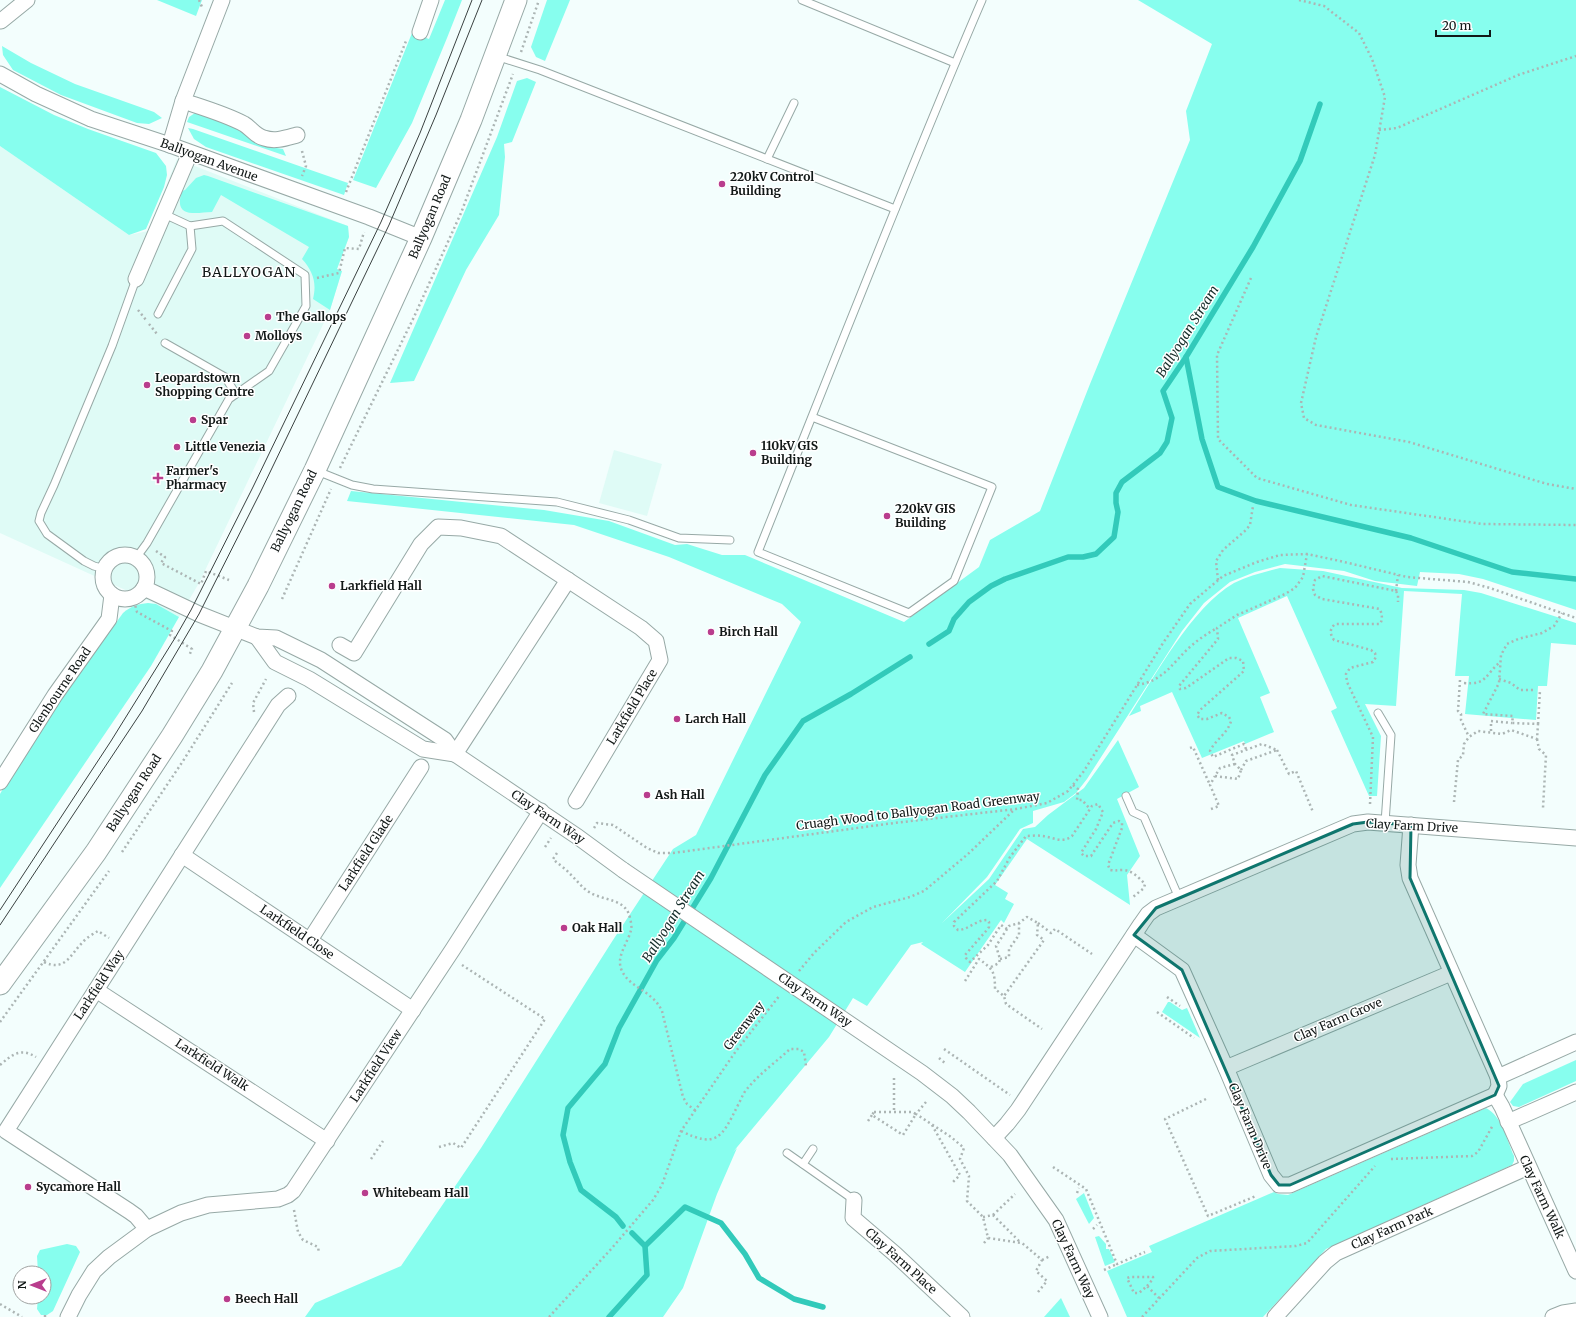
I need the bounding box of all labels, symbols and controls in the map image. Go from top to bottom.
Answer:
scale bar [1436,12,1490,38]
text: 20 m [1442,18,1471,33]
street label: Ballyogan Avenue [158,135,260,184]
place label: 220kV Control Building [730,169,814,198]
street label: Ballyogan Road [405,173,454,261]
marker: 220kV Control Building [717,179,727,189]
district label: BALLYOGAN [202,263,296,281]
water label: Ballyogan Stream [1152,282,1223,380]
place label: The Gallops [276,309,346,324]
marker: The Gallops [263,312,273,322]
place label: Molloys [255,328,302,343]
marker: Molloys [242,331,252,341]
place label: Leopardstown Shopping Centre [155,370,254,399]
marker: Leopardstown Shopping Centre [142,380,152,390]
place label: Spar [201,412,228,427]
marker: Spar [188,415,198,425]
place label: 110kV GIS Building [761,438,818,467]
place label: Little Venezia [185,439,266,454]
marker: Little Venezia [172,442,182,452]
marker: 110kV GIS Building [748,448,758,458]
place label: Farmer's Pharmacy [166,463,227,492]
street label: Ballyogan Road [267,467,320,554]
marker: Farmer's Pharmacy [153,473,163,483]
place label: 220kV GIS Building [895,501,955,530]
marker: 220kV GIS Building [882,511,892,521]
place label: Larkfield Hall [340,578,422,593]
marker: Larkfield Hall [327,581,337,591]
place label: Birch Hall [719,624,778,639]
marker: Birch Hall [706,627,716,637]
street label: Glenbourne Road [25,644,94,735]
street label: Larkfield Place [603,666,660,747]
place label: Larch Hall [685,711,746,726]
marker: Larch Hall [672,714,682,724]
street label: Ballyogan Road [103,751,164,834]
street label: Clay Farm Way [509,786,588,847]
place label: Ash Hall [654,787,705,802]
street label: Cruagh Wood to Ballyogan Road Greenway [795,788,1041,833]
marker: Ash Hall [642,790,652,800]
street label: Larkfield Glade [335,812,396,894]
street label: Clay Farm Drive [1366,816,1458,835]
water label: Ballyogan Stream [638,867,709,965]
street label: Larkfield Close [257,901,337,962]
place label: Oak Hall [572,920,622,935]
marker: Oak Hall [559,923,569,933]
street label: Larkfield Way [70,947,127,1022]
street label: Clay Farm Way [776,969,855,1030]
street label: Clay Farm Grove [1291,994,1384,1045]
street label: Greenway [720,998,767,1053]
street label: Larkfield View [346,1026,405,1105]
street label: Larkfield Walk [173,1035,252,1094]
street label: Clay Farm Drive [1226,1080,1275,1171]
street label: Clay Farm Walk [1517,1153,1569,1241]
place label: Sycamore Hall [36,1179,121,1194]
marker: Sycamore Hall [23,1182,33,1192]
place label: Whitebeam Hall [372,1185,468,1200]
marker: Whitebeam Hall [360,1188,370,1198]
street label: Clay Farm Park [1349,1203,1435,1252]
street label: Clay Farm Way [1049,1217,1098,1301]
street label: Clay Farm Place [863,1225,940,1297]
north arrow [12,1265,52,1305]
text: N [15,1280,29,1289]
place label: Beech Hall [235,1291,298,1306]
marker: Beech Hall [222,1294,232,1304]

